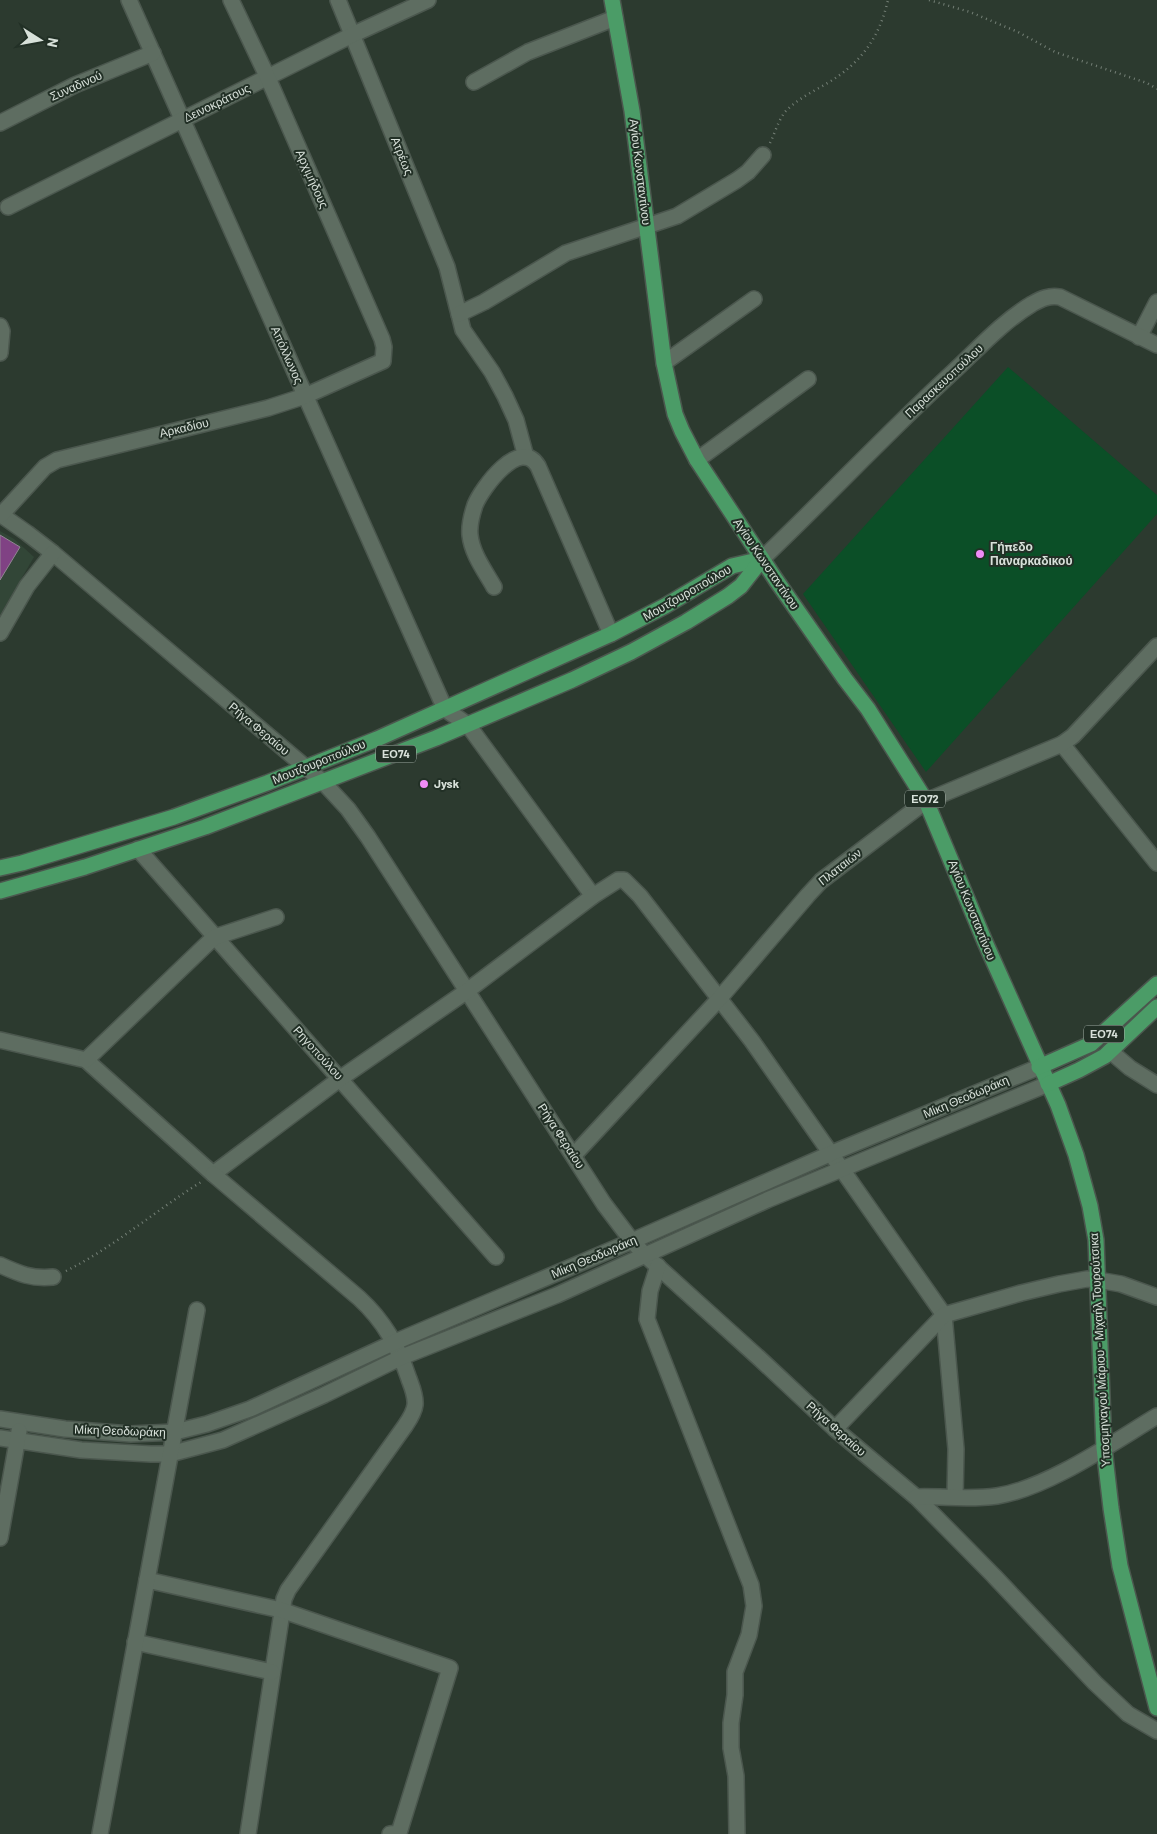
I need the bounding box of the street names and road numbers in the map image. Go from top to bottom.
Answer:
street label: Συναδινού [47,67,104,103]
street label: Δεινοκράτους [181,80,252,125]
street label: Αγίου Κωνσταντίνου [627,118,654,226]
street label: Ατρέως [388,134,417,177]
street label: Αρχιμήδους [293,147,332,211]
street label: Απόλλωνος [268,323,307,386]
street label: Παρασκευοπούλου [901,341,986,421]
street label: Αρκαδίου [158,415,210,440]
street label: Αγίου Κωνσταντίνου [730,515,803,612]
street label: Μουτζουροπούλου [640,561,733,624]
street label: Ρήγα Φεραίου [226,699,293,758]
street label: Μουτζουροπούλου [270,736,368,787]
road number: ΕΟ74 [376,746,416,762]
road number: ΕΟ72 [905,791,945,808]
street label: Πλαταιών [815,845,864,887]
street label: Αγίου Κωνσταντίνου [945,857,999,962]
street label: Ρηγοπούλου [290,1023,346,1083]
road number: ΕΟ74 [1084,1026,1124,1042]
street label: Μίκη Θεοδωράκη [921,1072,1011,1121]
street label: Ρήγα Φεραίου [535,1100,588,1171]
street label: Μίκη Θεοδωράκη [549,1232,639,1281]
street label: Υποσμηναγού Μάριου - Μιχαήλ Τουρούτσικα [1086,1233,1113,1467]
street label: Ρήγα Φεραίου [804,1398,869,1459]
street label: Μίκη Θεοδωράκη [74,1421,166,1440]

